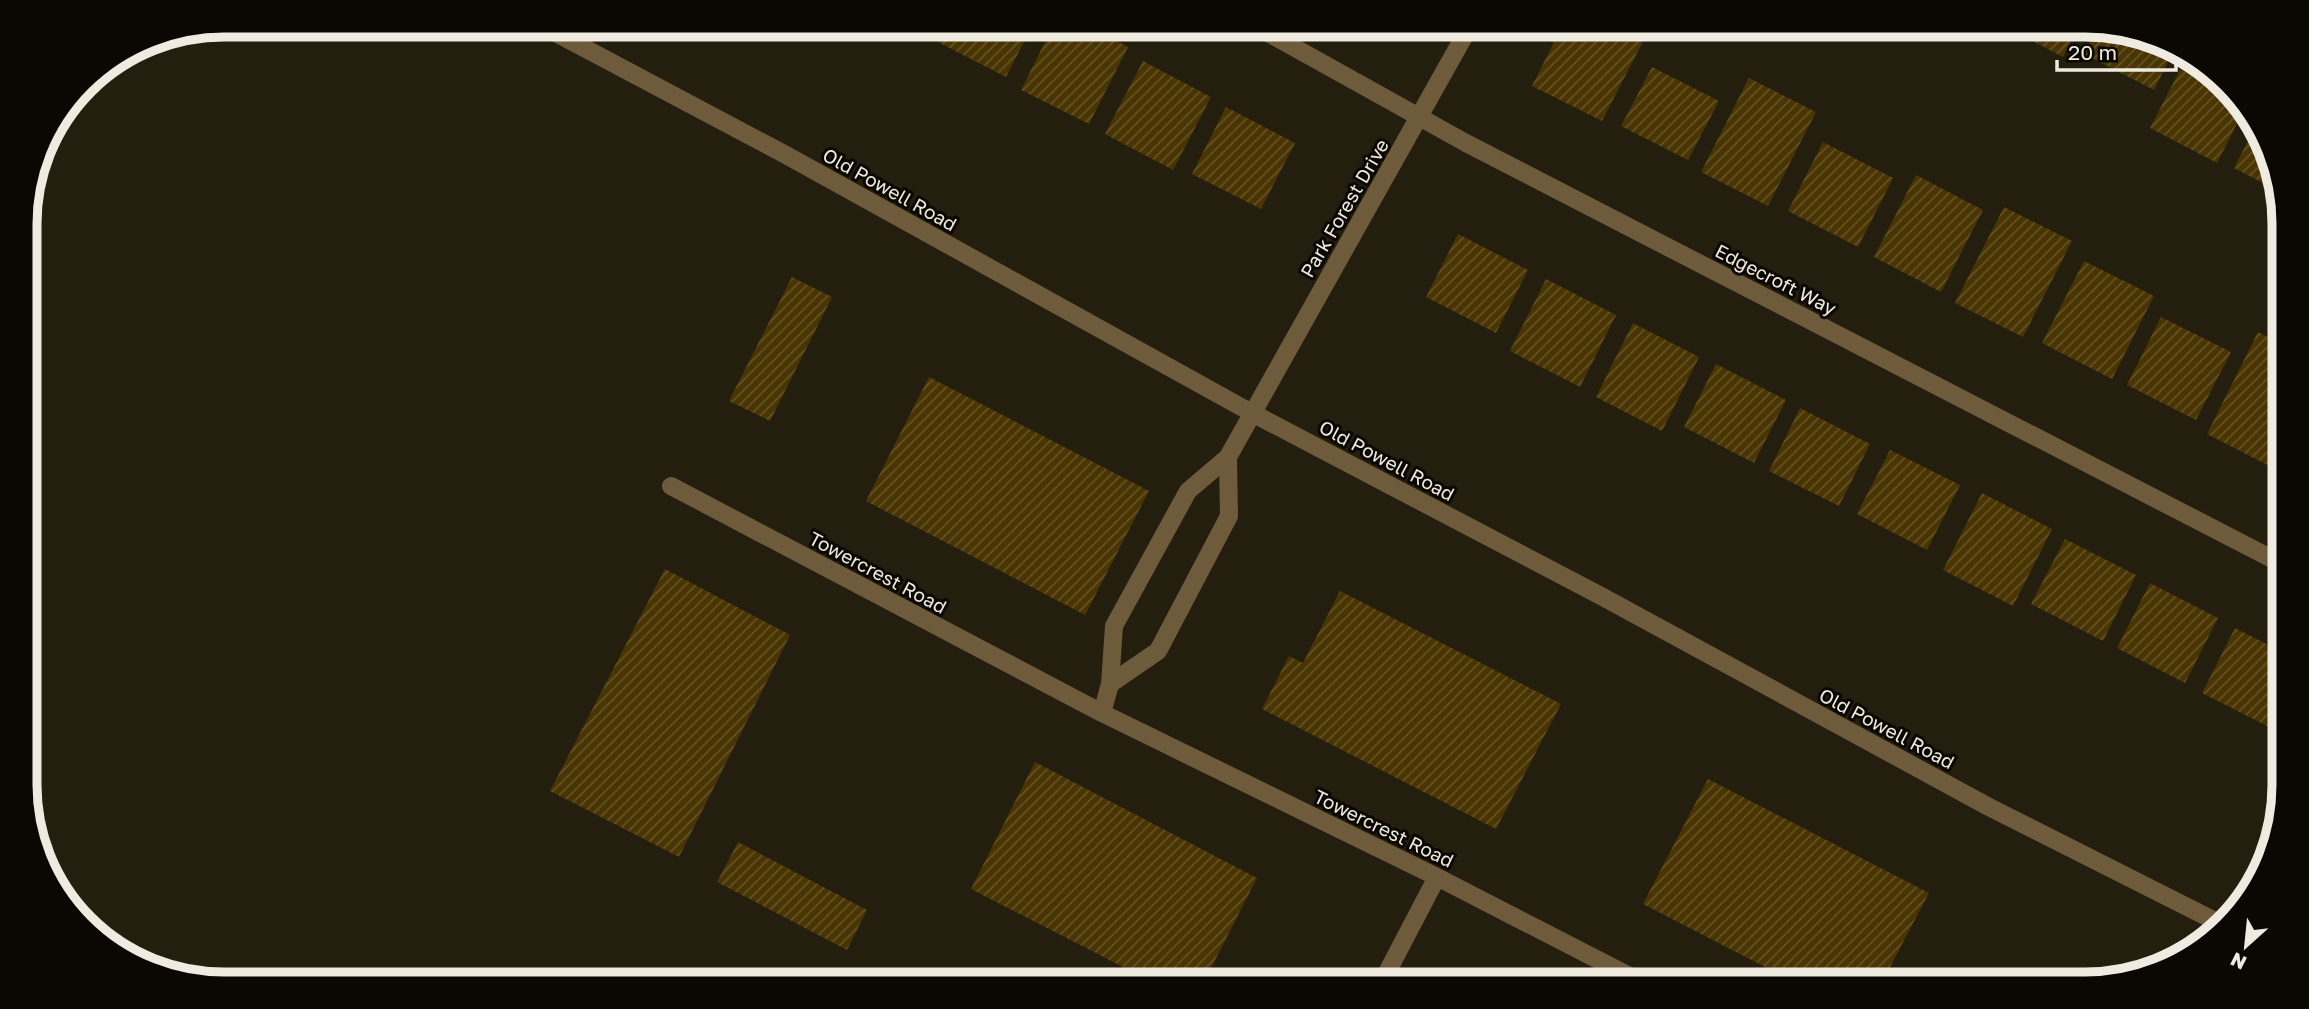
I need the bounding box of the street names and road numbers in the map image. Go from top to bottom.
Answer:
street label: Park Forest Drive [1295,135,1393,281]
street label: Old Powell Road [819,143,961,235]
street label: Edgecroft Way [1712,239,1841,319]
street label: Old Powell Road [1316,415,1458,505]
street label: Towercrest Road [805,526,951,618]
street label: Old Powell Road [1816,683,1958,773]
street label: Towercrest Road [1311,784,1457,872]

